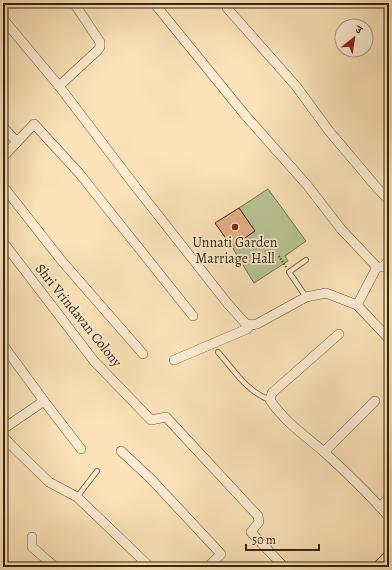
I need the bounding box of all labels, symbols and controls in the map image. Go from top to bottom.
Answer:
north arrow [334,18,374,58]
text: उ [352,21,366,38]
marker: Unnati Garden Marriage Hall [230,222,240,232]
place label: Unnati Garden Marriage Hall [193,233,278,268]
street label: Shri Vrindavan Colony [31,260,127,372]
scale bar [246,526,319,552]
text: 50 m [252,532,276,548]

